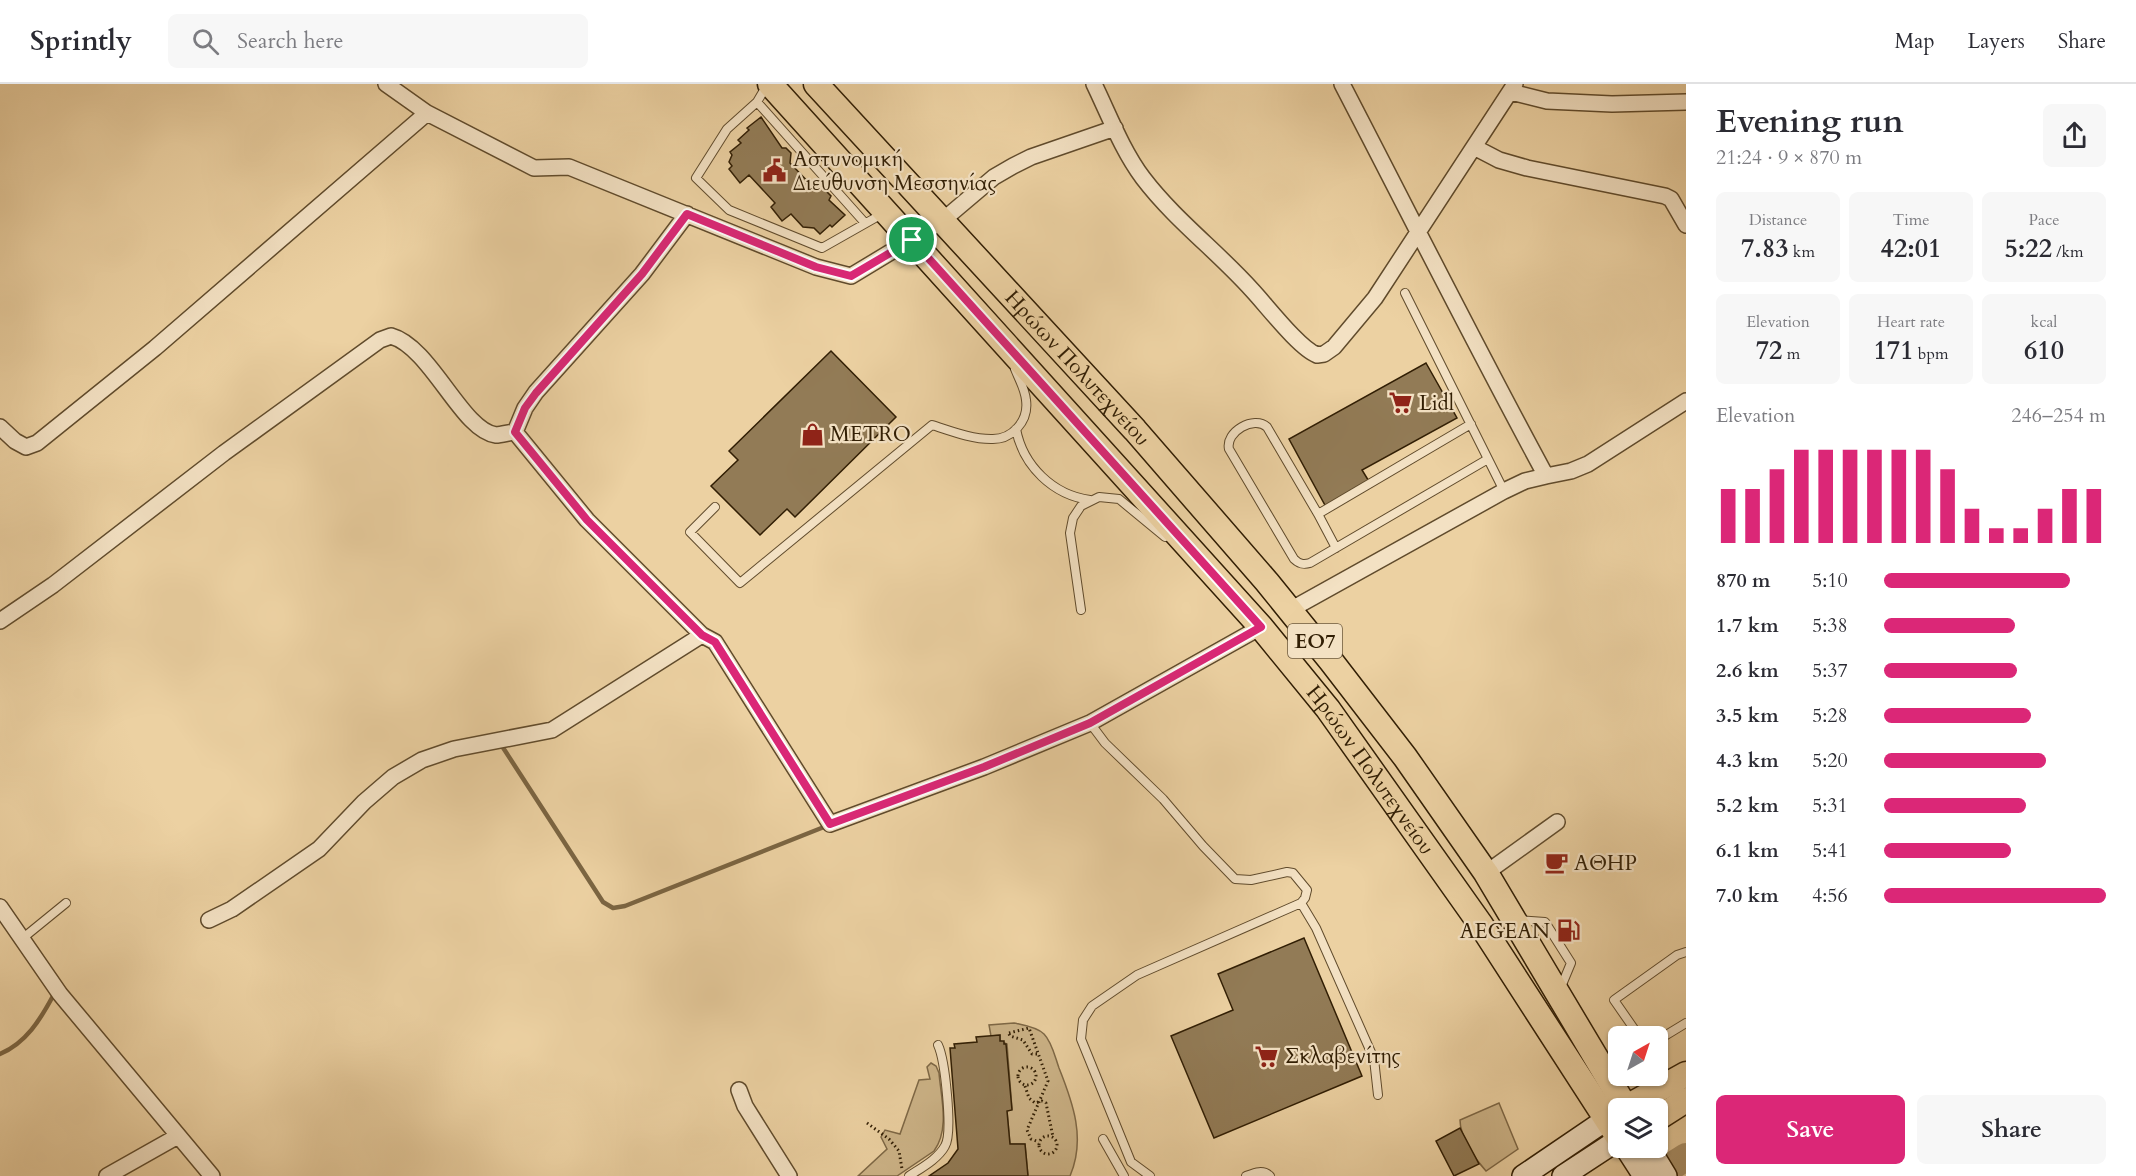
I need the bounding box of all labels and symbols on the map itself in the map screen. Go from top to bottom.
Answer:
place label: Αστυνομική Διεύθυνση Μεσσηνίας [793,145,996,198]
public building icon: Αστυνομική Διεύθυνση Μεσσηνίας [762,158,788,184]
pin [886,214,937,265]
street label: Ηρώων Πολυτεχνείου [998,284,1157,452]
place label: Lidl [1419,389,1454,418]
supermarket icon: Lidl [1388,390,1414,416]
place label: METRO [830,420,911,449]
shop icon: METRO [799,421,825,447]
road number: ΕΟ7 [1288,624,1342,658]
street label: Ηρώων Πολυτεχνείου [1300,679,1441,860]
place label: ΑΘΗΡ [1574,849,1637,878]
cafe icon: ΑΘΗΡ [1543,850,1569,876]
place label: AEGEAN [1460,917,1550,946]
fuel station icon: AEGEAN [1555,918,1581,944]
north arrow [1608,1026,1668,1086]
place label: Σκλαβενίτης [1285,1042,1400,1071]
supermarket icon: Σκλαβενίτης [1254,1043,1280,1069]

